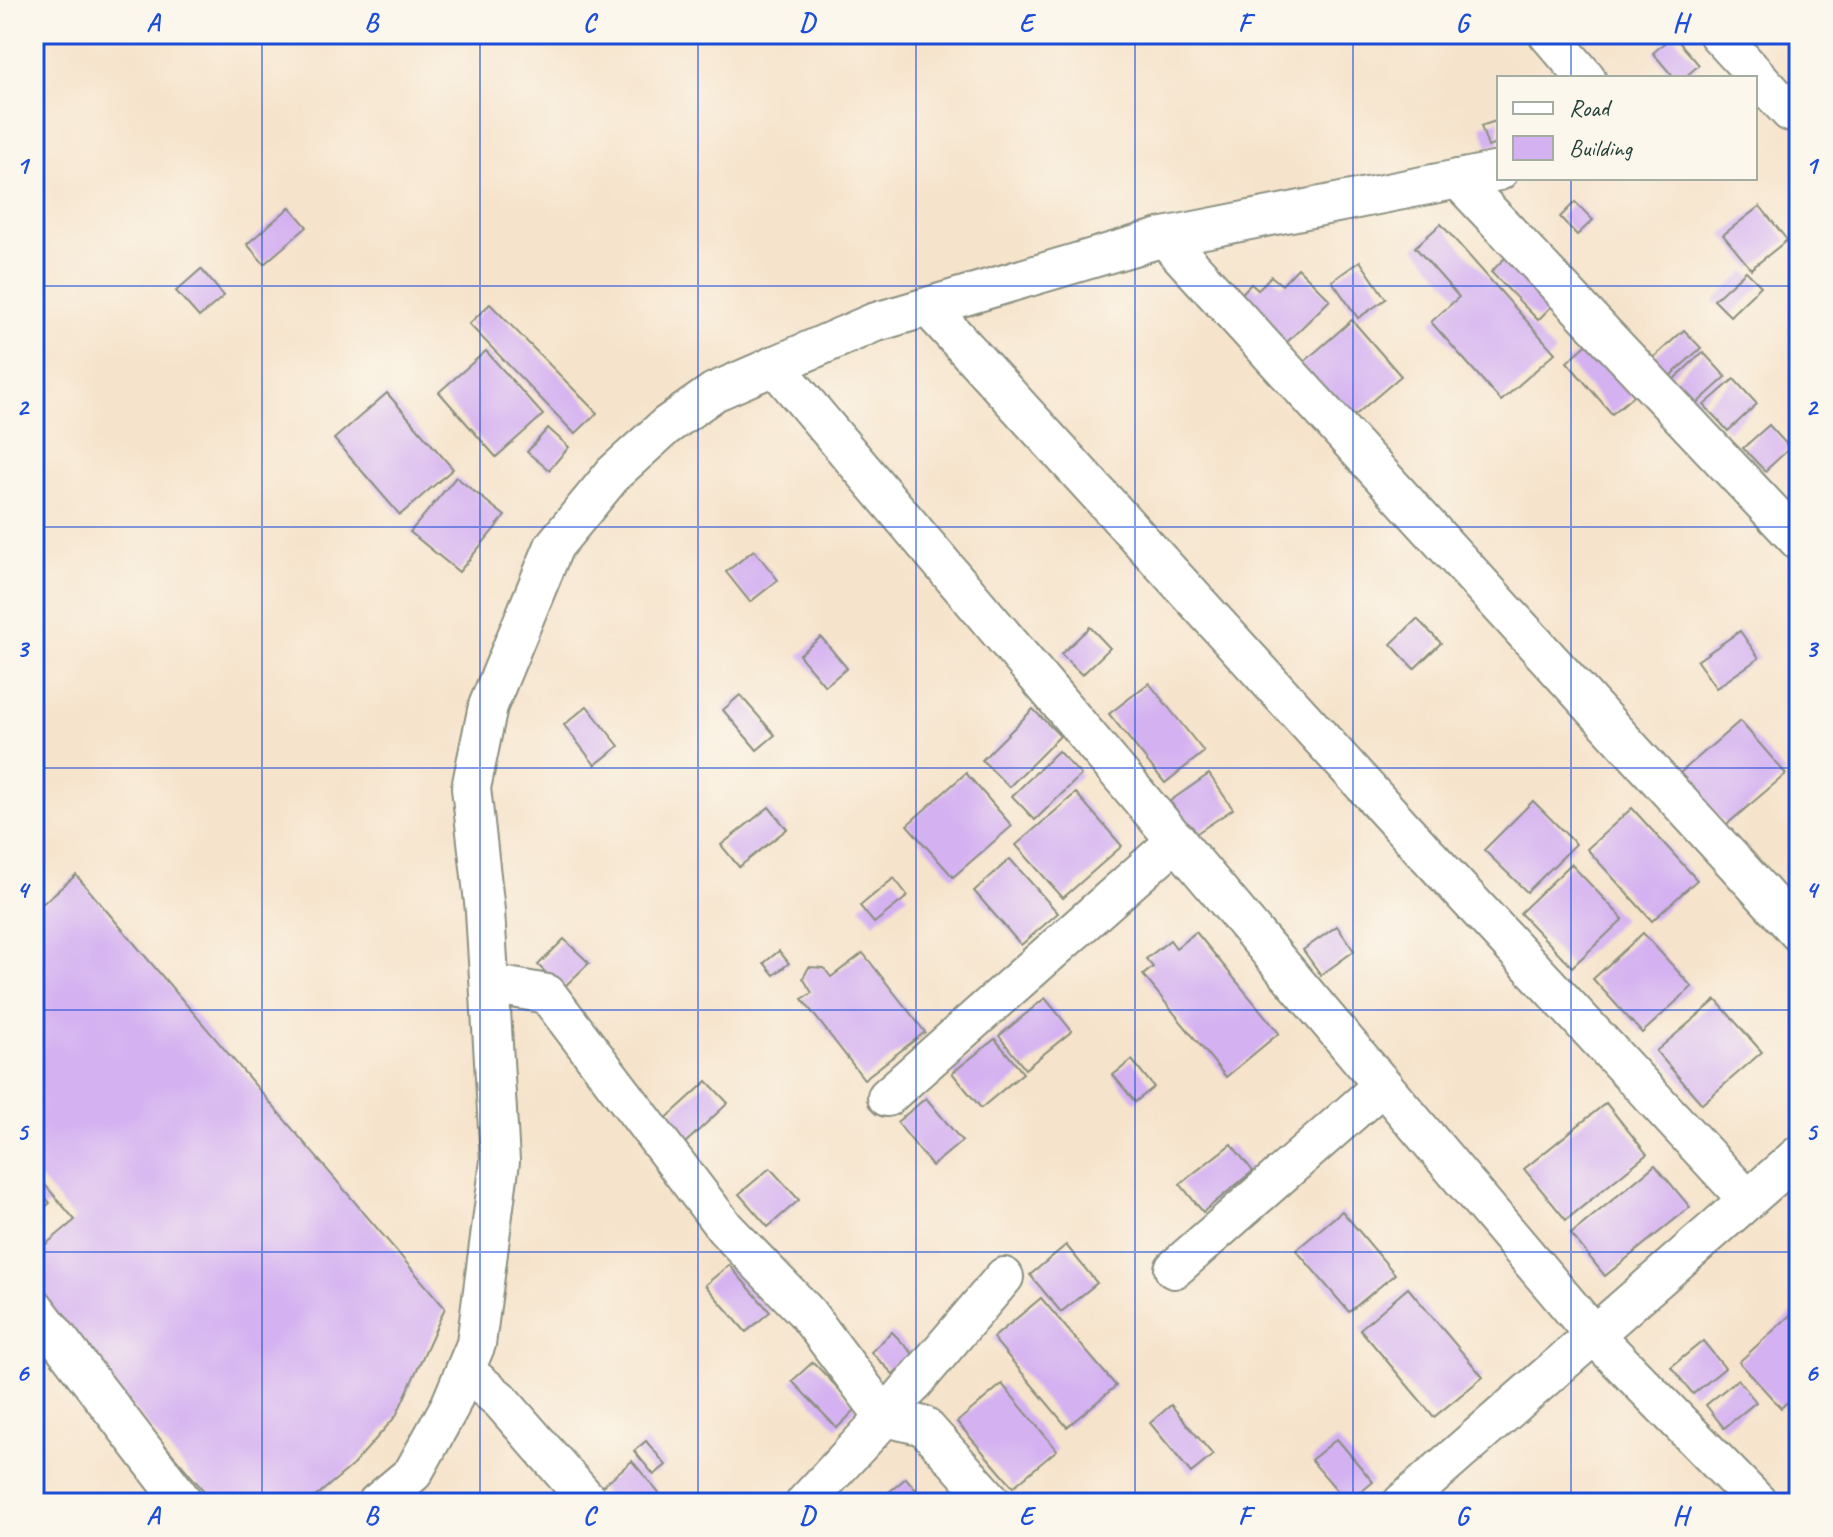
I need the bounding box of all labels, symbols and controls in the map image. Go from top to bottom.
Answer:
text: A [146,6,161,39]
text: B [364,6,380,39]
text: C [583,6,599,39]
text: D [799,6,817,39]
text: E [1019,6,1037,39]
text: F [1238,6,1256,39]
text: G [1456,6,1472,39]
text: H [1673,6,1693,39]
legend [1497,76,1757,180]
text: Road [1569,93,1613,123]
text: Building [1569,133,1634,163]
text: 1 [16,149,31,182]
text: 1 [1805,149,1820,182]
text: 2 [16,390,30,423]
text: 2 [1805,390,1819,423]
text: 3 [16,632,30,665]
text: 3 [1805,632,1819,665]
text: 4 [16,873,31,906]
text: 4 [1805,873,1820,906]
text: 5 [16,1115,30,1148]
text: 5 [1805,1115,1819,1148]
text: 6 [16,1356,30,1389]
text: 6 [1805,1356,1819,1389]
text: A [146,1499,161,1532]
text: B [364,1499,380,1532]
text: C [583,1499,599,1532]
text: D [799,1499,817,1532]
text: E [1019,1499,1037,1532]
text: F [1238,1499,1256,1532]
text: G [1456,1499,1472,1532]
text: H [1673,1499,1693,1532]

